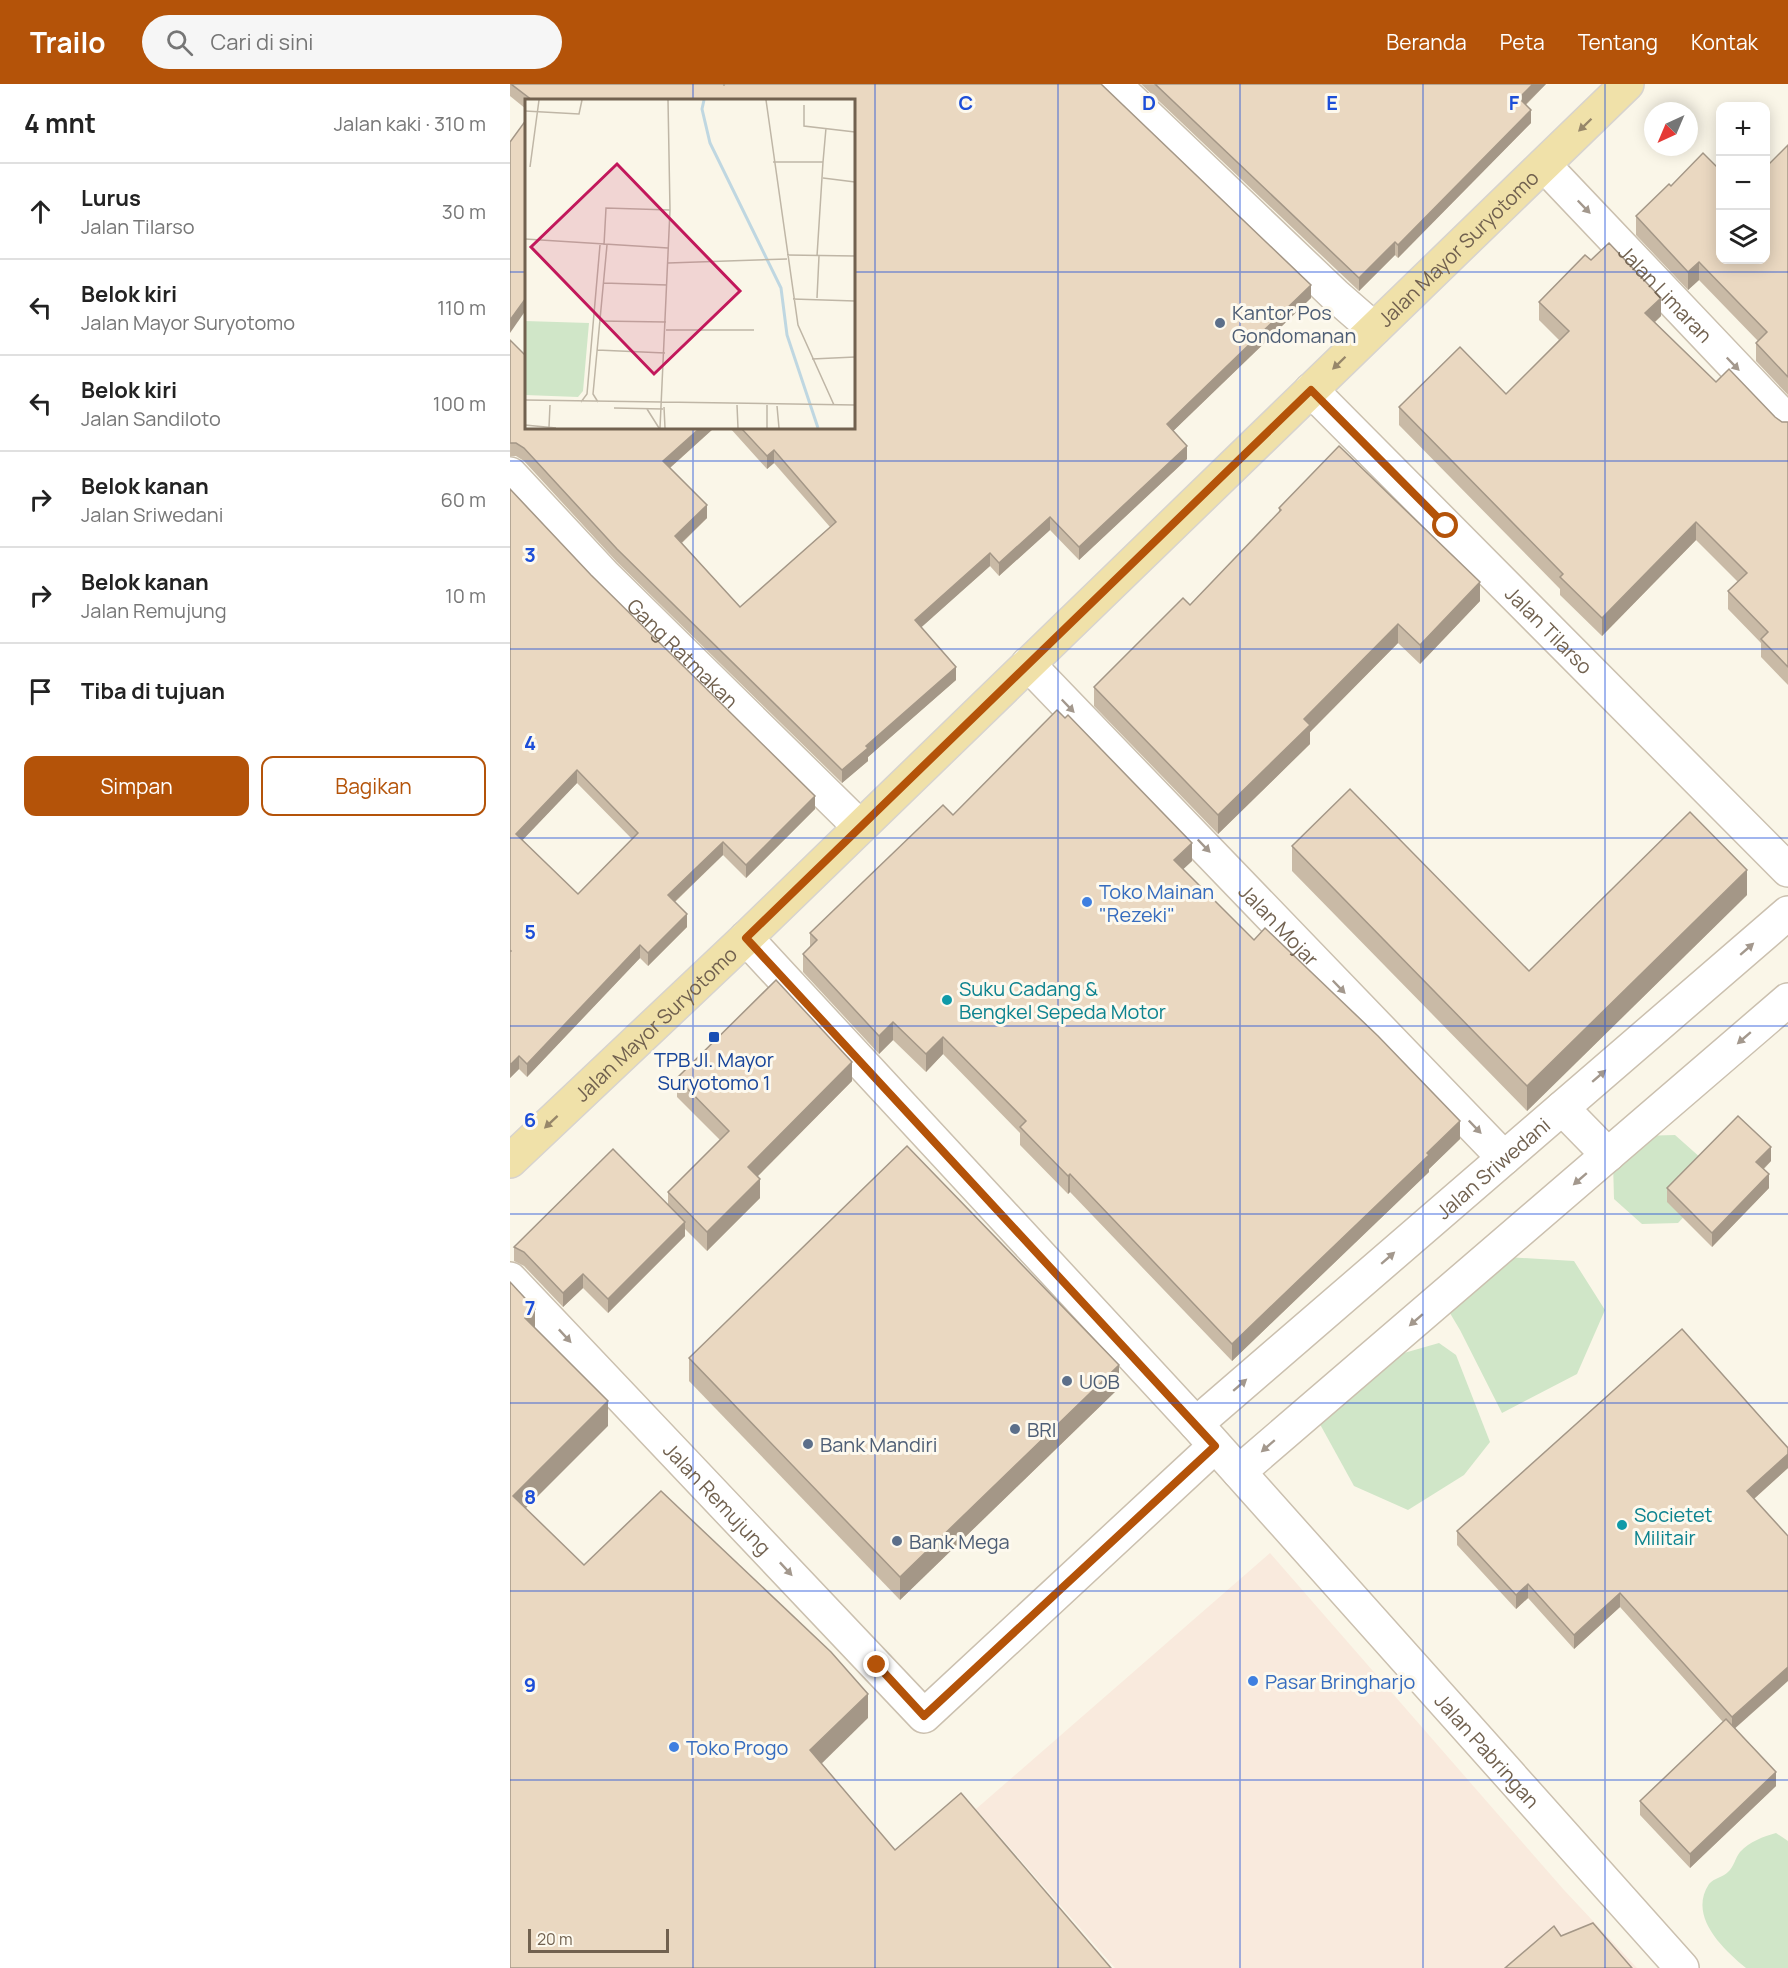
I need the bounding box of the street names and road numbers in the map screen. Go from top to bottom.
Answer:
street label: Jalan Mayor Suryotomo [1371,164,1544,332]
street label: Jalan Limaran [1613,239,1719,348]
street label: Jalan Tilarso [1500,580,1599,680]
street label: Gang Ratmakan [622,592,745,714]
street label: Jalan Mojar [1233,878,1325,972]
street label: Jalan Mayor Suryotomo [568,940,743,1107]
street label: Jalan Sriwedani [1430,1111,1556,1225]
street label: Jalan Remujung [658,1436,778,1560]
street label: Jalan Pabringan [1429,1687,1546,1814]

